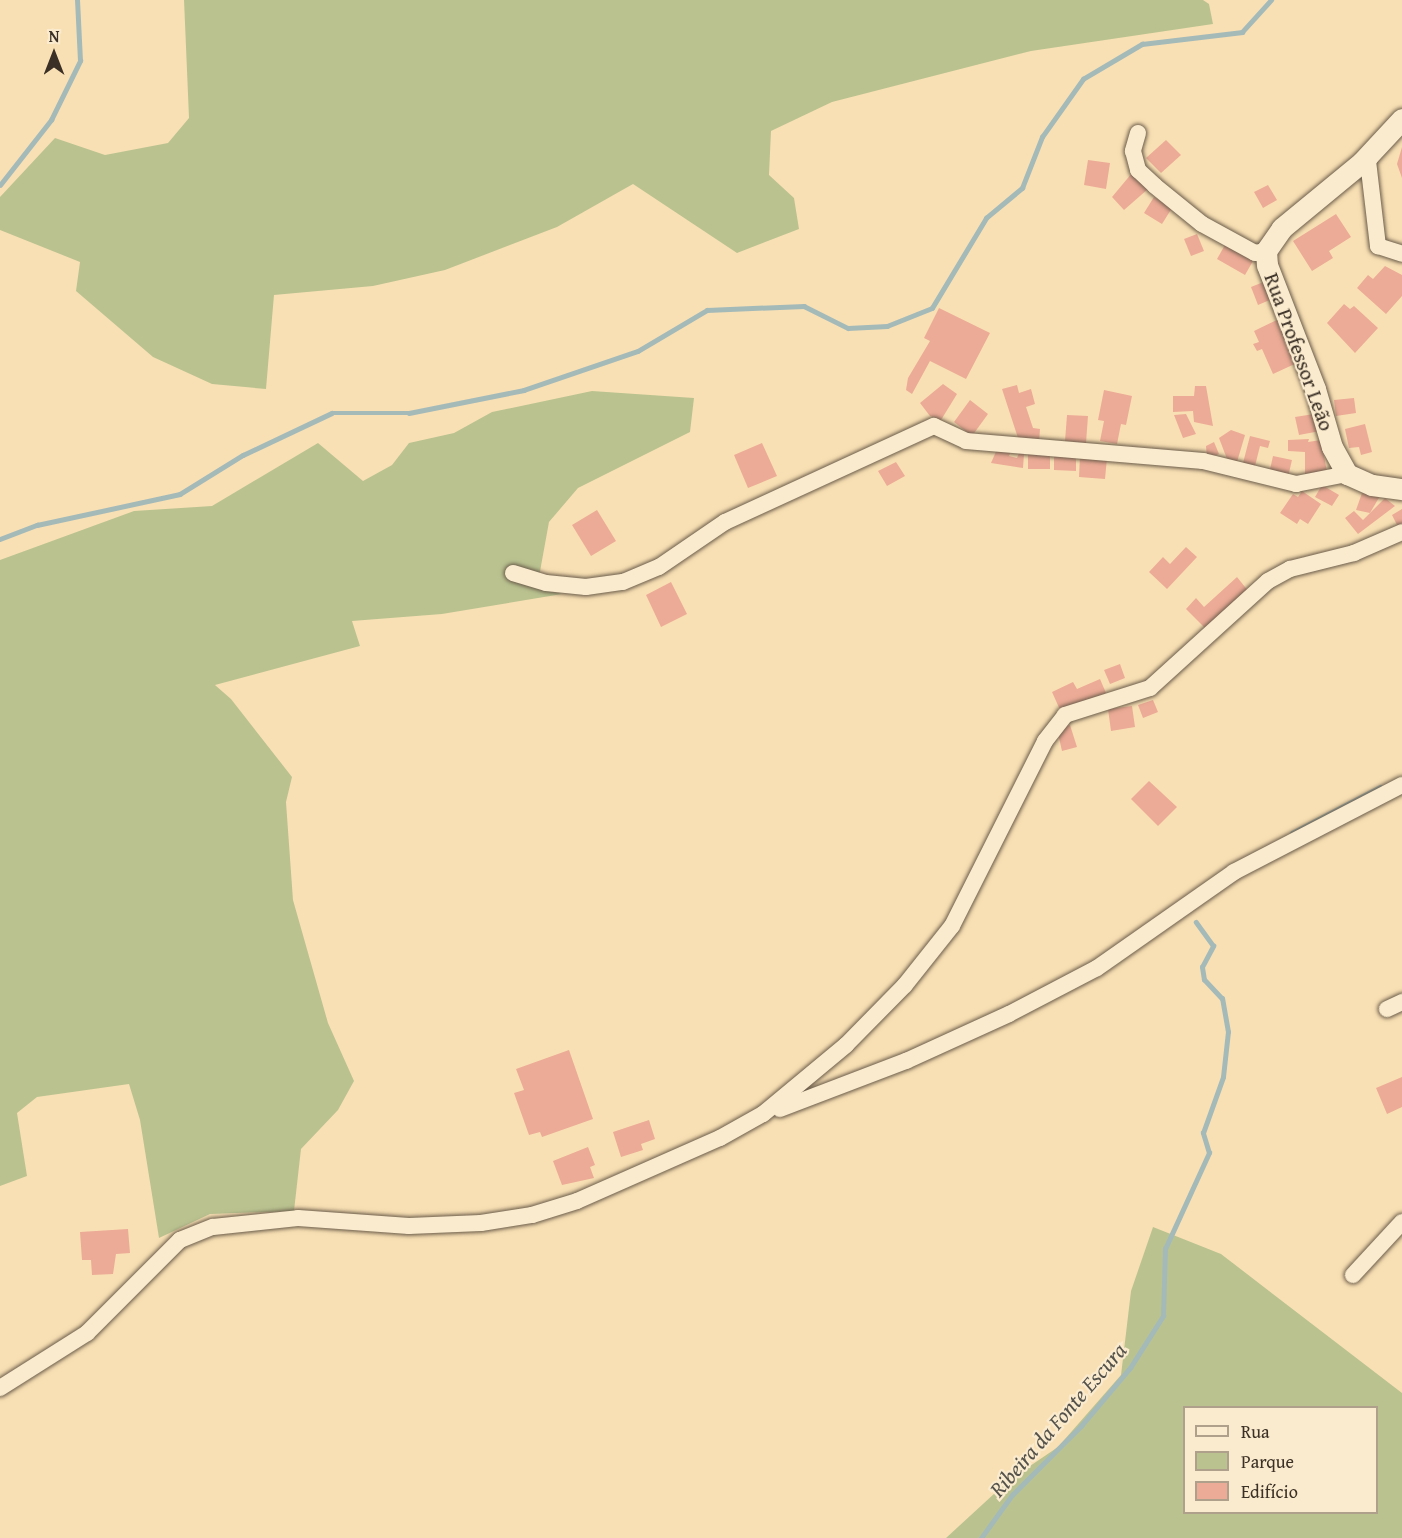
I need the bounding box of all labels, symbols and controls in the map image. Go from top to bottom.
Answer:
north arrow [24,24,84,84]
text: N [49,24,59,48]
street label: Rua Professor Leão [1259,270,1339,434]
water label: Ribeira da Fonte Escura [984,1338,1132,1502]
legend [1183,1406,1378,1514]
text: Rua [1241,1418,1270,1445]
text: Parque [1241,1448,1294,1475]
text: Edifício [1241,1478,1298,1505]

